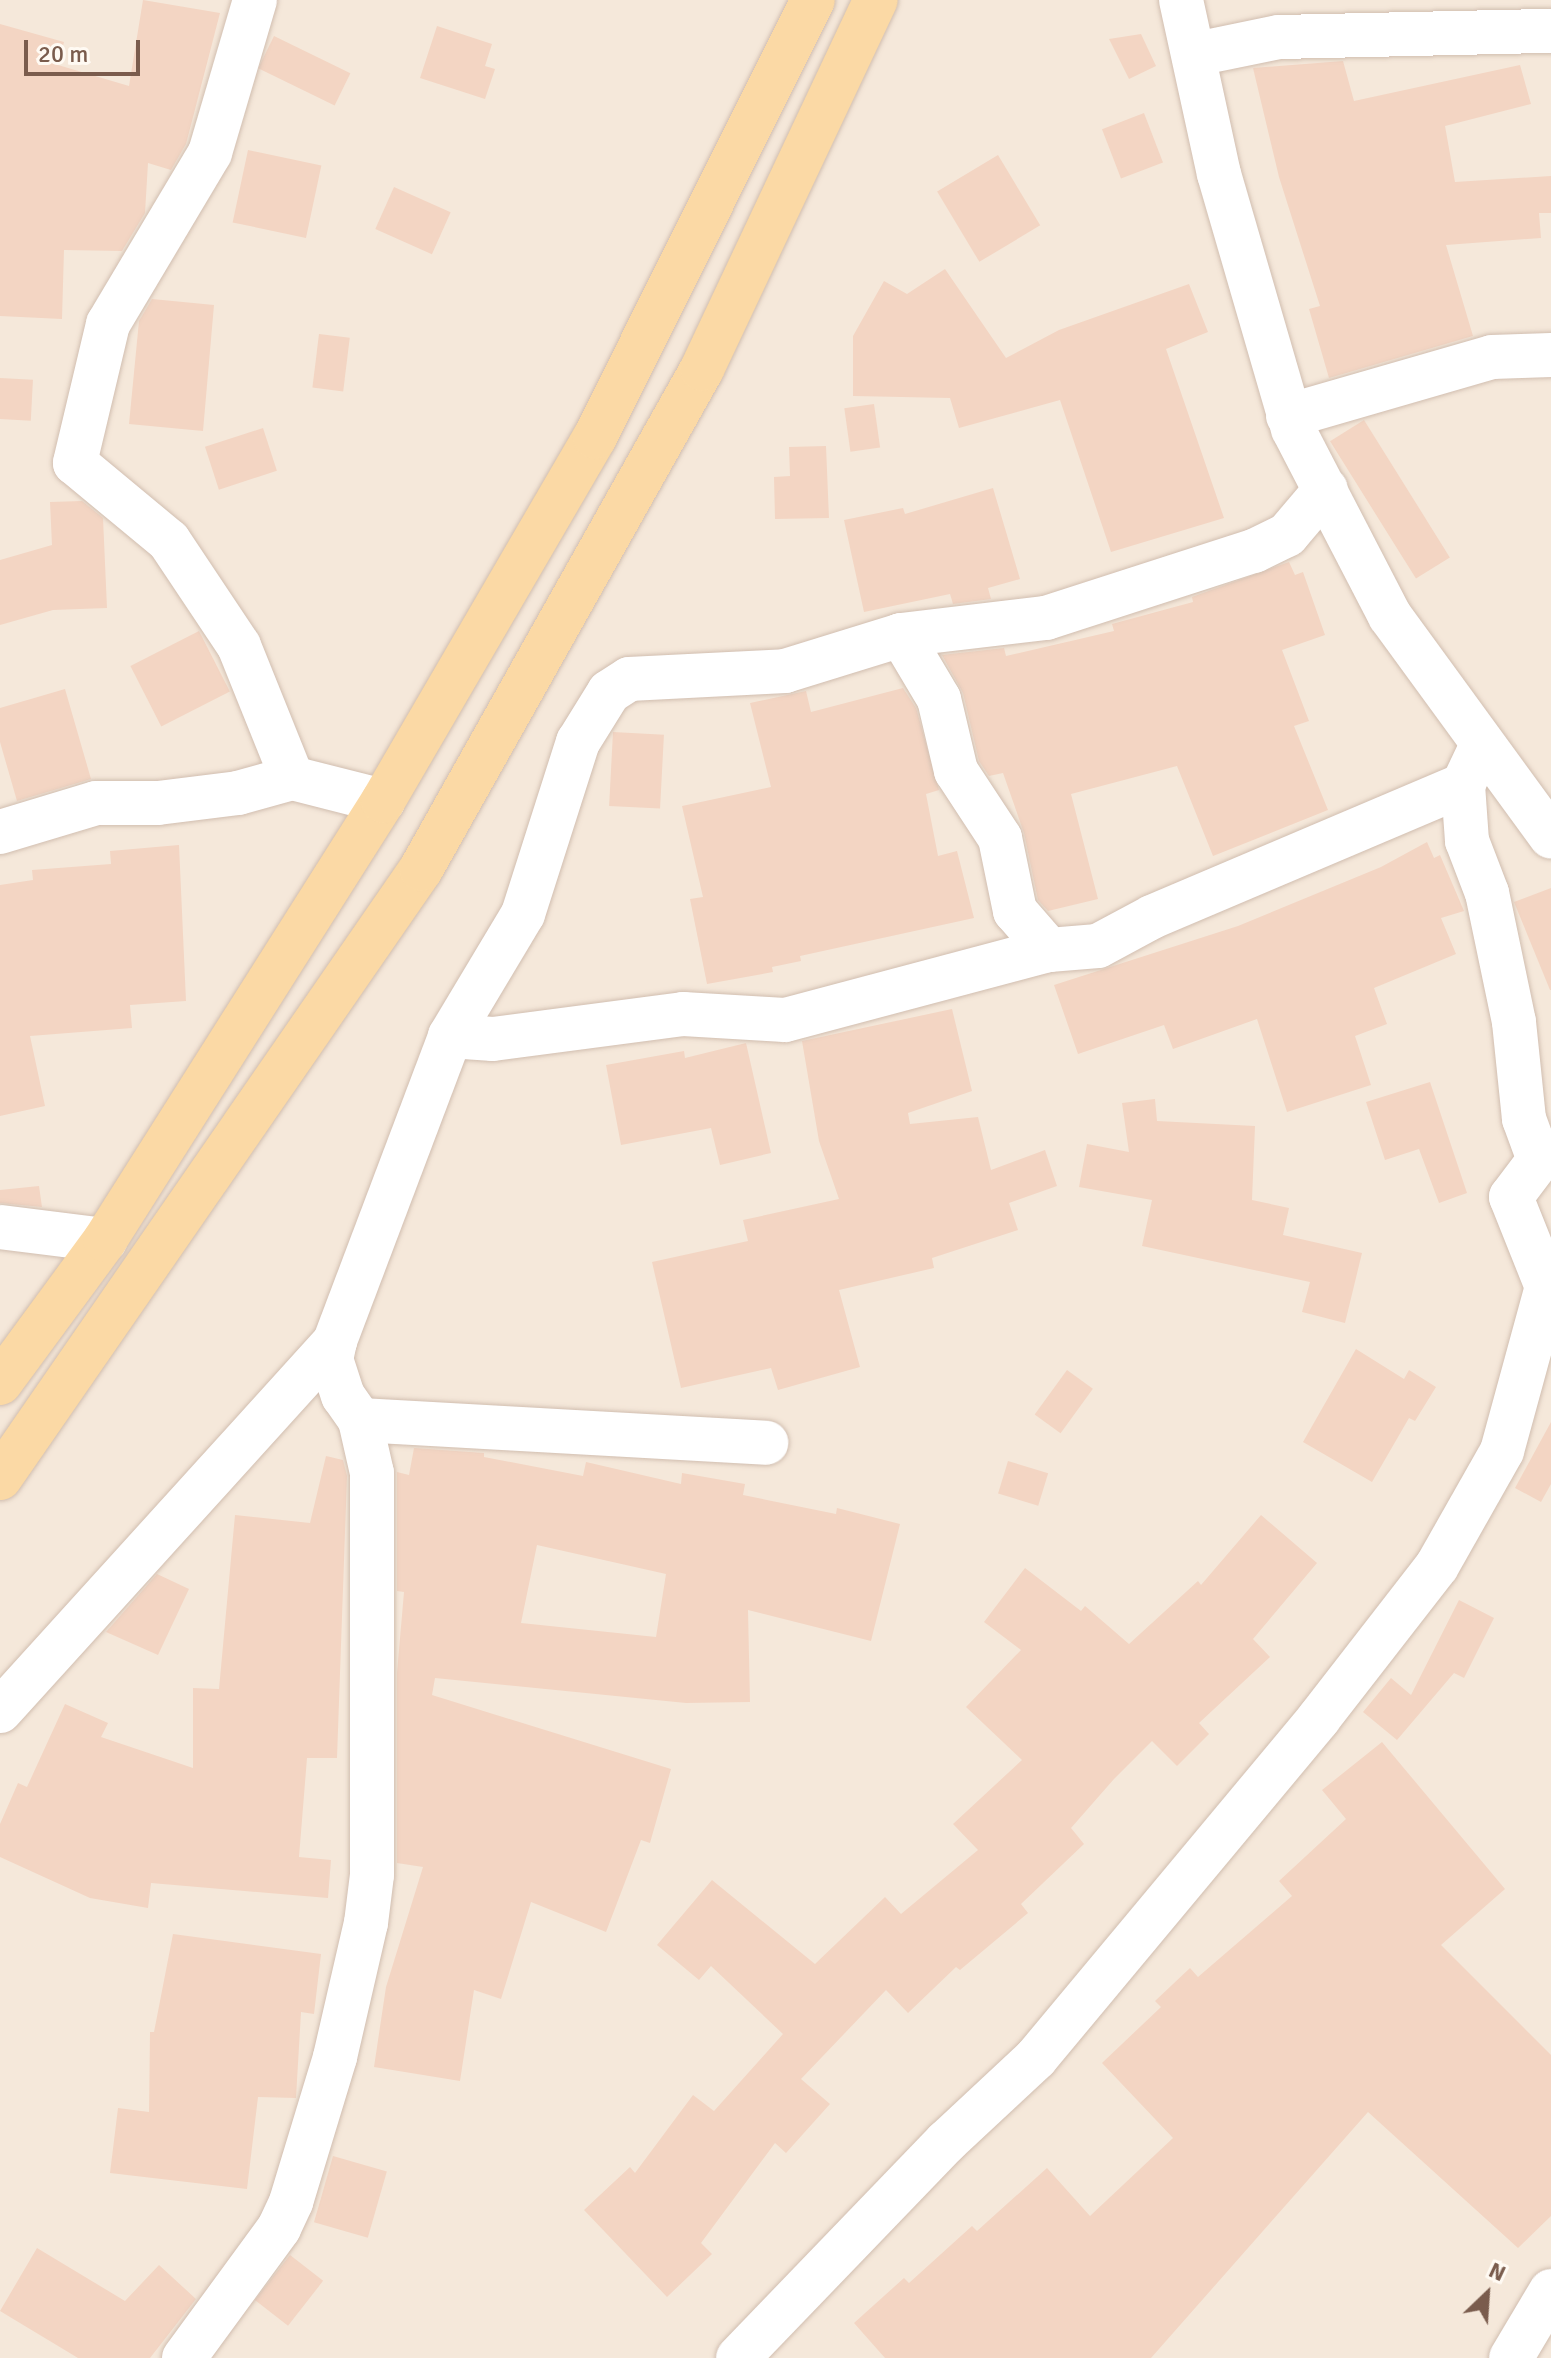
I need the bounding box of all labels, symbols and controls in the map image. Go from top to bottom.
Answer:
scale bar [28,24,144,74]
text: 20 m [38,39,88,69]
north arrow [1447,2254,1527,2334]
text: N [1485,2256,1510,2287]

